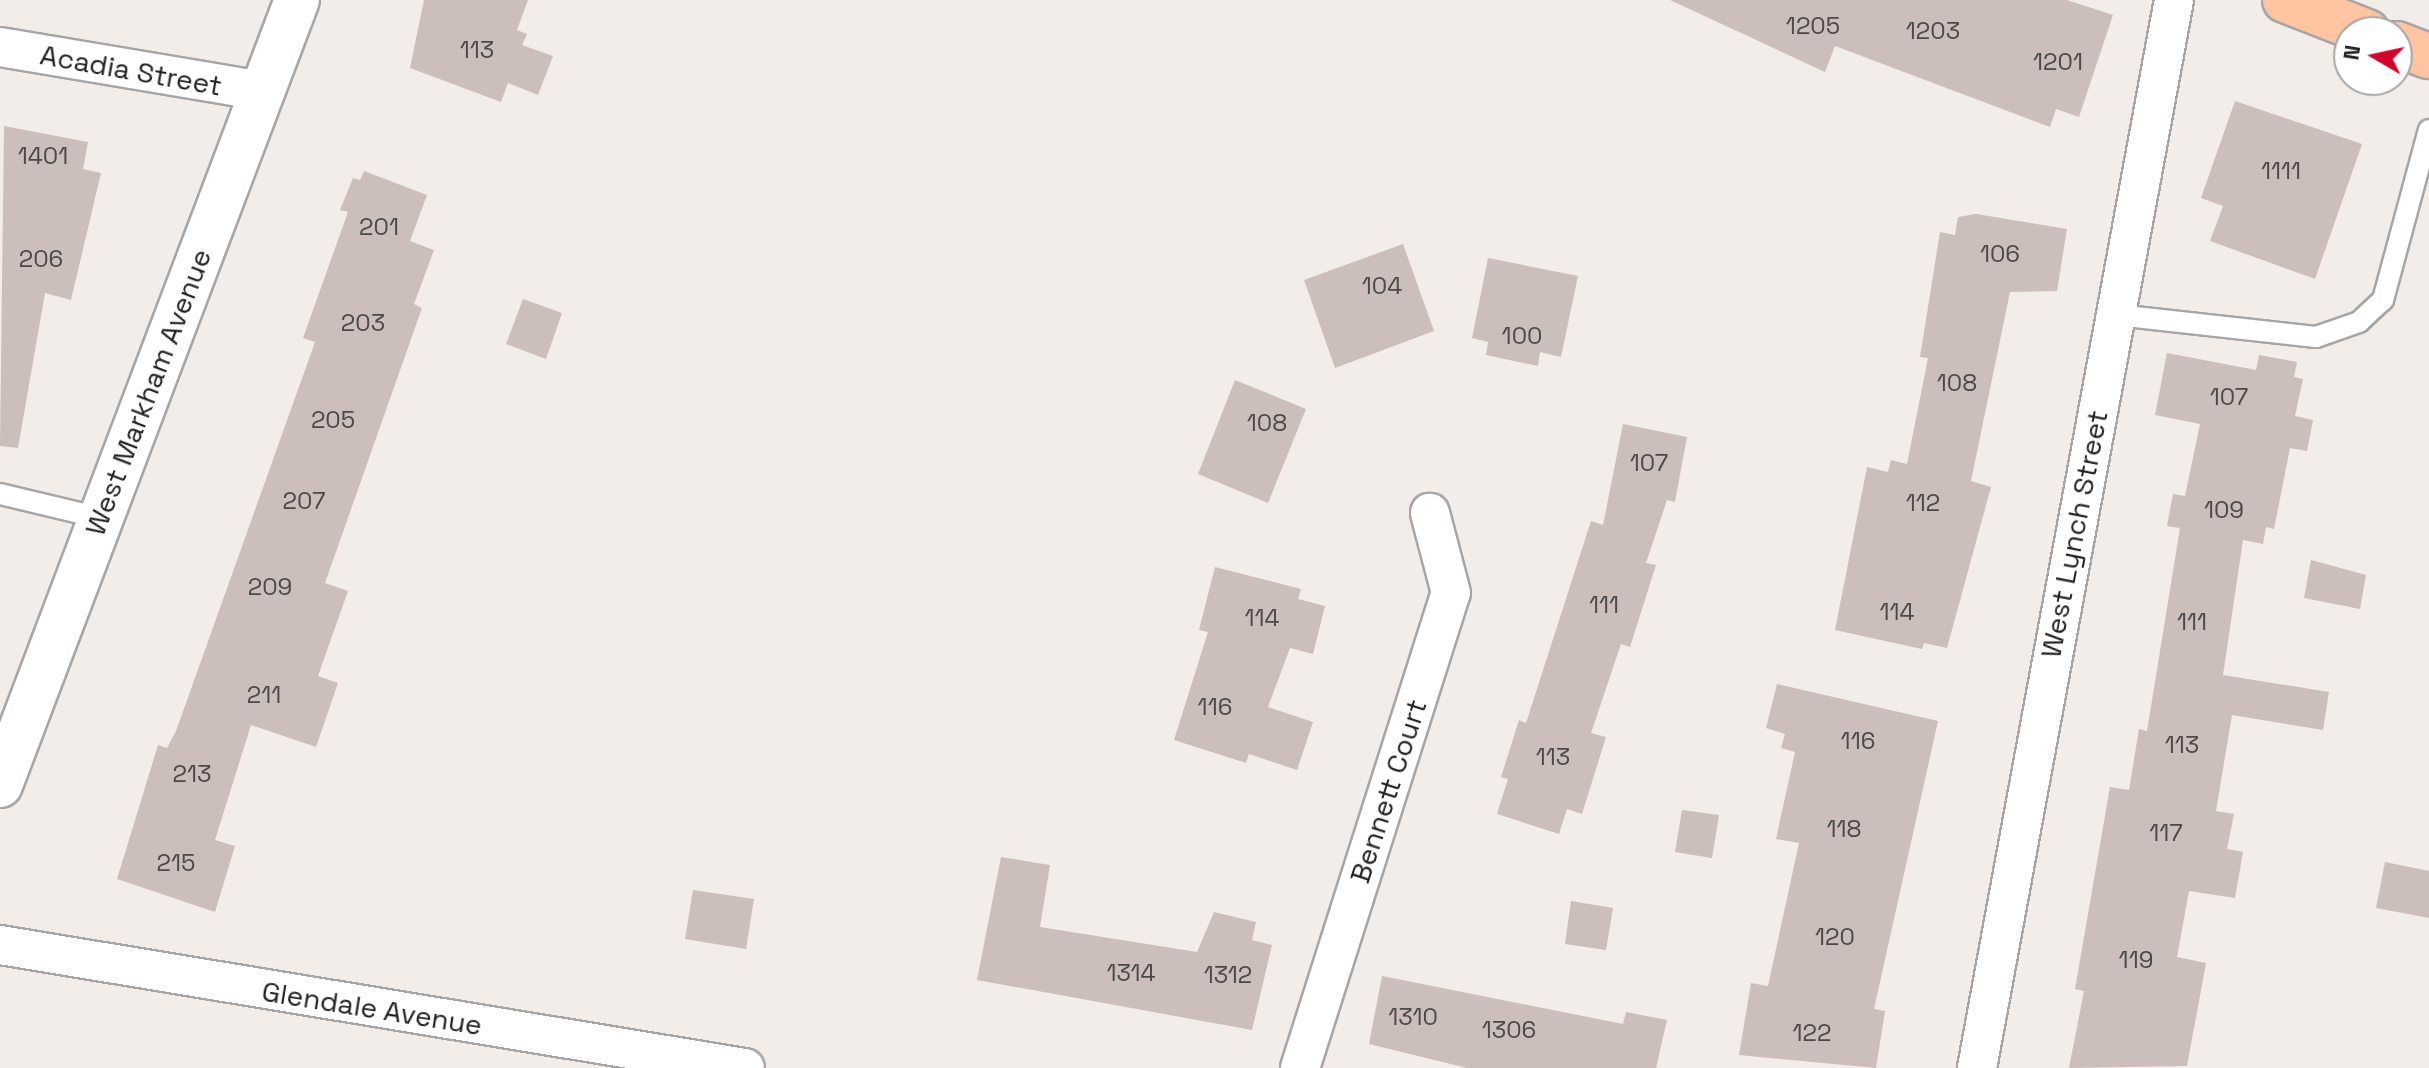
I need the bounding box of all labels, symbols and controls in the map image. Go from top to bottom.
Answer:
house number: 1205 [1786,12,1840,40]
north arrow [2333,16,2413,96]
house number: 1203 [1906,17,1960,45]
house number: 113 [460,36,494,64]
street label: Acadia Street [38,37,224,103]
text: N [2336,43,2366,62]
house number: 1201 [2033,48,2083,76]
house number: 1401 [18,142,68,170]
house number: 1111 [2261,157,2301,185]
house number: 201 [359,213,399,241]
house number: 106 [1980,240,2020,268]
street label: West Markham Avenue [78,244,218,540]
house number: 206 [19,245,63,273]
house number: 104 [1362,272,1402,300]
house number: 203 [341,309,385,337]
house number: 100 [1502,322,1542,350]
house number: 108 [1937,369,1977,397]
house number: 107 [2210,383,2248,411]
house number: 205 [311,406,355,434]
street label: West Lynch Street [2034,407,2114,661]
house number: 108 [1247,409,1287,437]
house number: 107 [1630,449,1668,477]
house number: 207 [283,487,325,515]
house number: 112 [1906,489,1940,517]
house number: 109 [2204,496,2244,524]
house number: 209 [248,573,292,601]
house number: 111 [1589,591,1619,619]
house number: 114 [1879,598,1915,626]
house number: 114 [1244,604,1280,632]
house number: 111 [2177,608,2207,636]
house number: 211 [247,681,281,709]
house number: 116 [1198,693,1232,721]
street label: Bennett Court [1343,695,1433,887]
house number: 116 [1841,727,1875,755]
house number: 113 [2165,731,2199,759]
house number: 113 [1536,743,1570,771]
house number: 213 [173,760,211,788]
house number: 118 [1826,815,1862,843]
house number: 117 [2149,819,2183,847]
house number: 215 [157,849,195,877]
house number: 120 [1815,923,1855,951]
house number: 119 [2119,946,2153,974]
house number: 1314 [1106,959,1156,987]
house number: 1312 [1204,961,1252,989]
street label: Glendale Avenue [259,974,485,1042]
house number: 1310 [1388,1003,1438,1031]
house number: 1306 [1482,1016,1536,1044]
house number: 122 [1793,1019,1831,1047]

